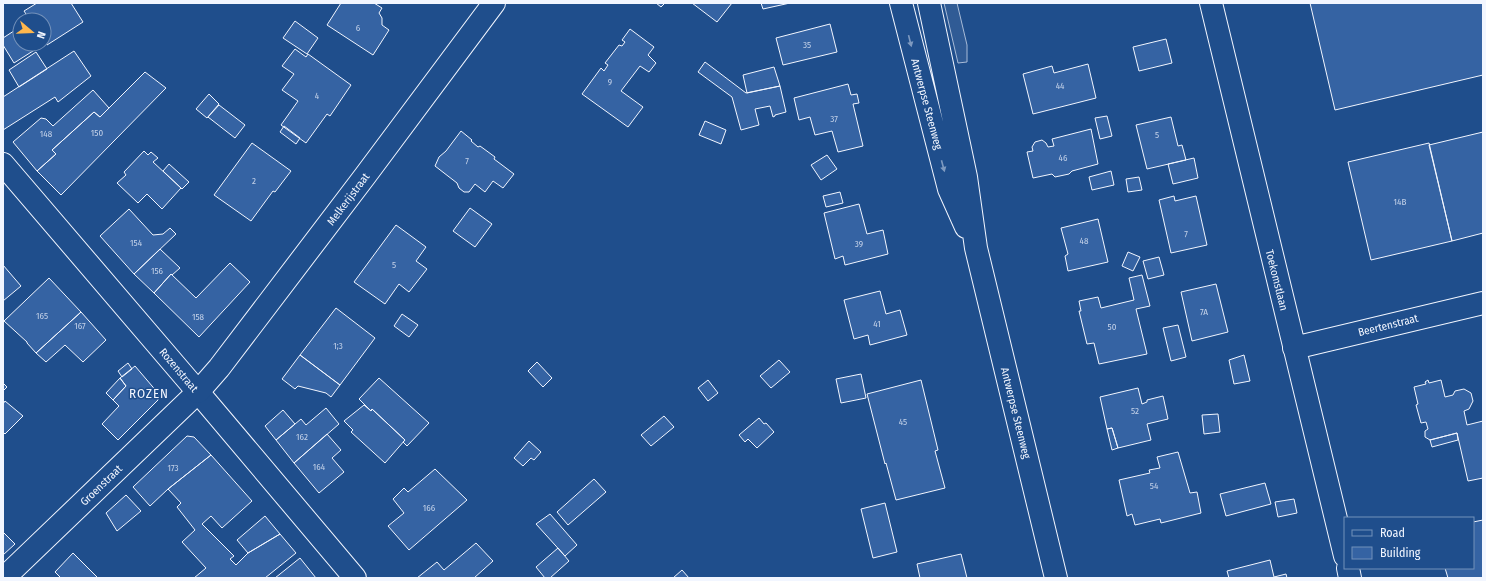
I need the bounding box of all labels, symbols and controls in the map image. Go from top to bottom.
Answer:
north arrow [12,12,52,52]
house number: 6 [356,23,361,33]
text: N [34,30,48,40]
one-way arrow [908,35,914,47]
house number: 35 [803,40,811,50]
street label: Antwerpse Steenweg [908,57,945,152]
house number: 9 [608,77,612,87]
house number: 44 [1056,81,1065,91]
house number: 4 [315,91,320,101]
house number: 37 [830,114,838,124]
house number: 150 [91,128,103,138]
house number: 148 [40,129,53,139]
house number: 5 [1155,130,1159,140]
house number: 46 [1059,153,1068,163]
house number: 7 [465,156,469,166]
one-way arrow [940,160,946,172]
street label: Melkerijstraat [325,170,373,228]
house number: 2 [252,176,256,186]
house number: 14B [1394,197,1406,207]
house number: 7 [1184,229,1188,239]
house number: 48 [1080,236,1089,246]
house number: 154 [130,238,143,248]
house number: 39 [855,239,863,249]
street label: Toekomstlaan [1263,248,1290,312]
house number: 5 [392,260,396,270]
house number: 156 [151,266,164,276]
house number: 7A [1200,307,1208,317]
house number: 165 [36,311,48,321]
house number: 158 [192,312,205,322]
street label: Beertenstraat [1357,312,1420,339]
house number: 41 [873,319,881,329]
house number: 167 [74,321,86,331]
house number: 50 [1108,322,1117,332]
house number: 1;3 [333,341,343,351]
street label: Rozenstraat [157,346,201,395]
street label: Antwerpse Steenweg [998,366,1033,461]
district label: ROZEN [129,386,169,401]
house number: 52 [1131,406,1139,416]
house number: 45 [899,417,907,427]
house number: 162 [296,432,308,442]
street label: Groenstraat [78,462,125,508]
house number: 164 [313,462,326,472]
house number: 173 [167,463,179,473]
house number: 54 [1150,481,1159,491]
house number: 166 [423,503,436,513]
legend [1344,517,1474,569]
text: Road [1380,526,1405,540]
text: Building [1380,546,1421,560]

